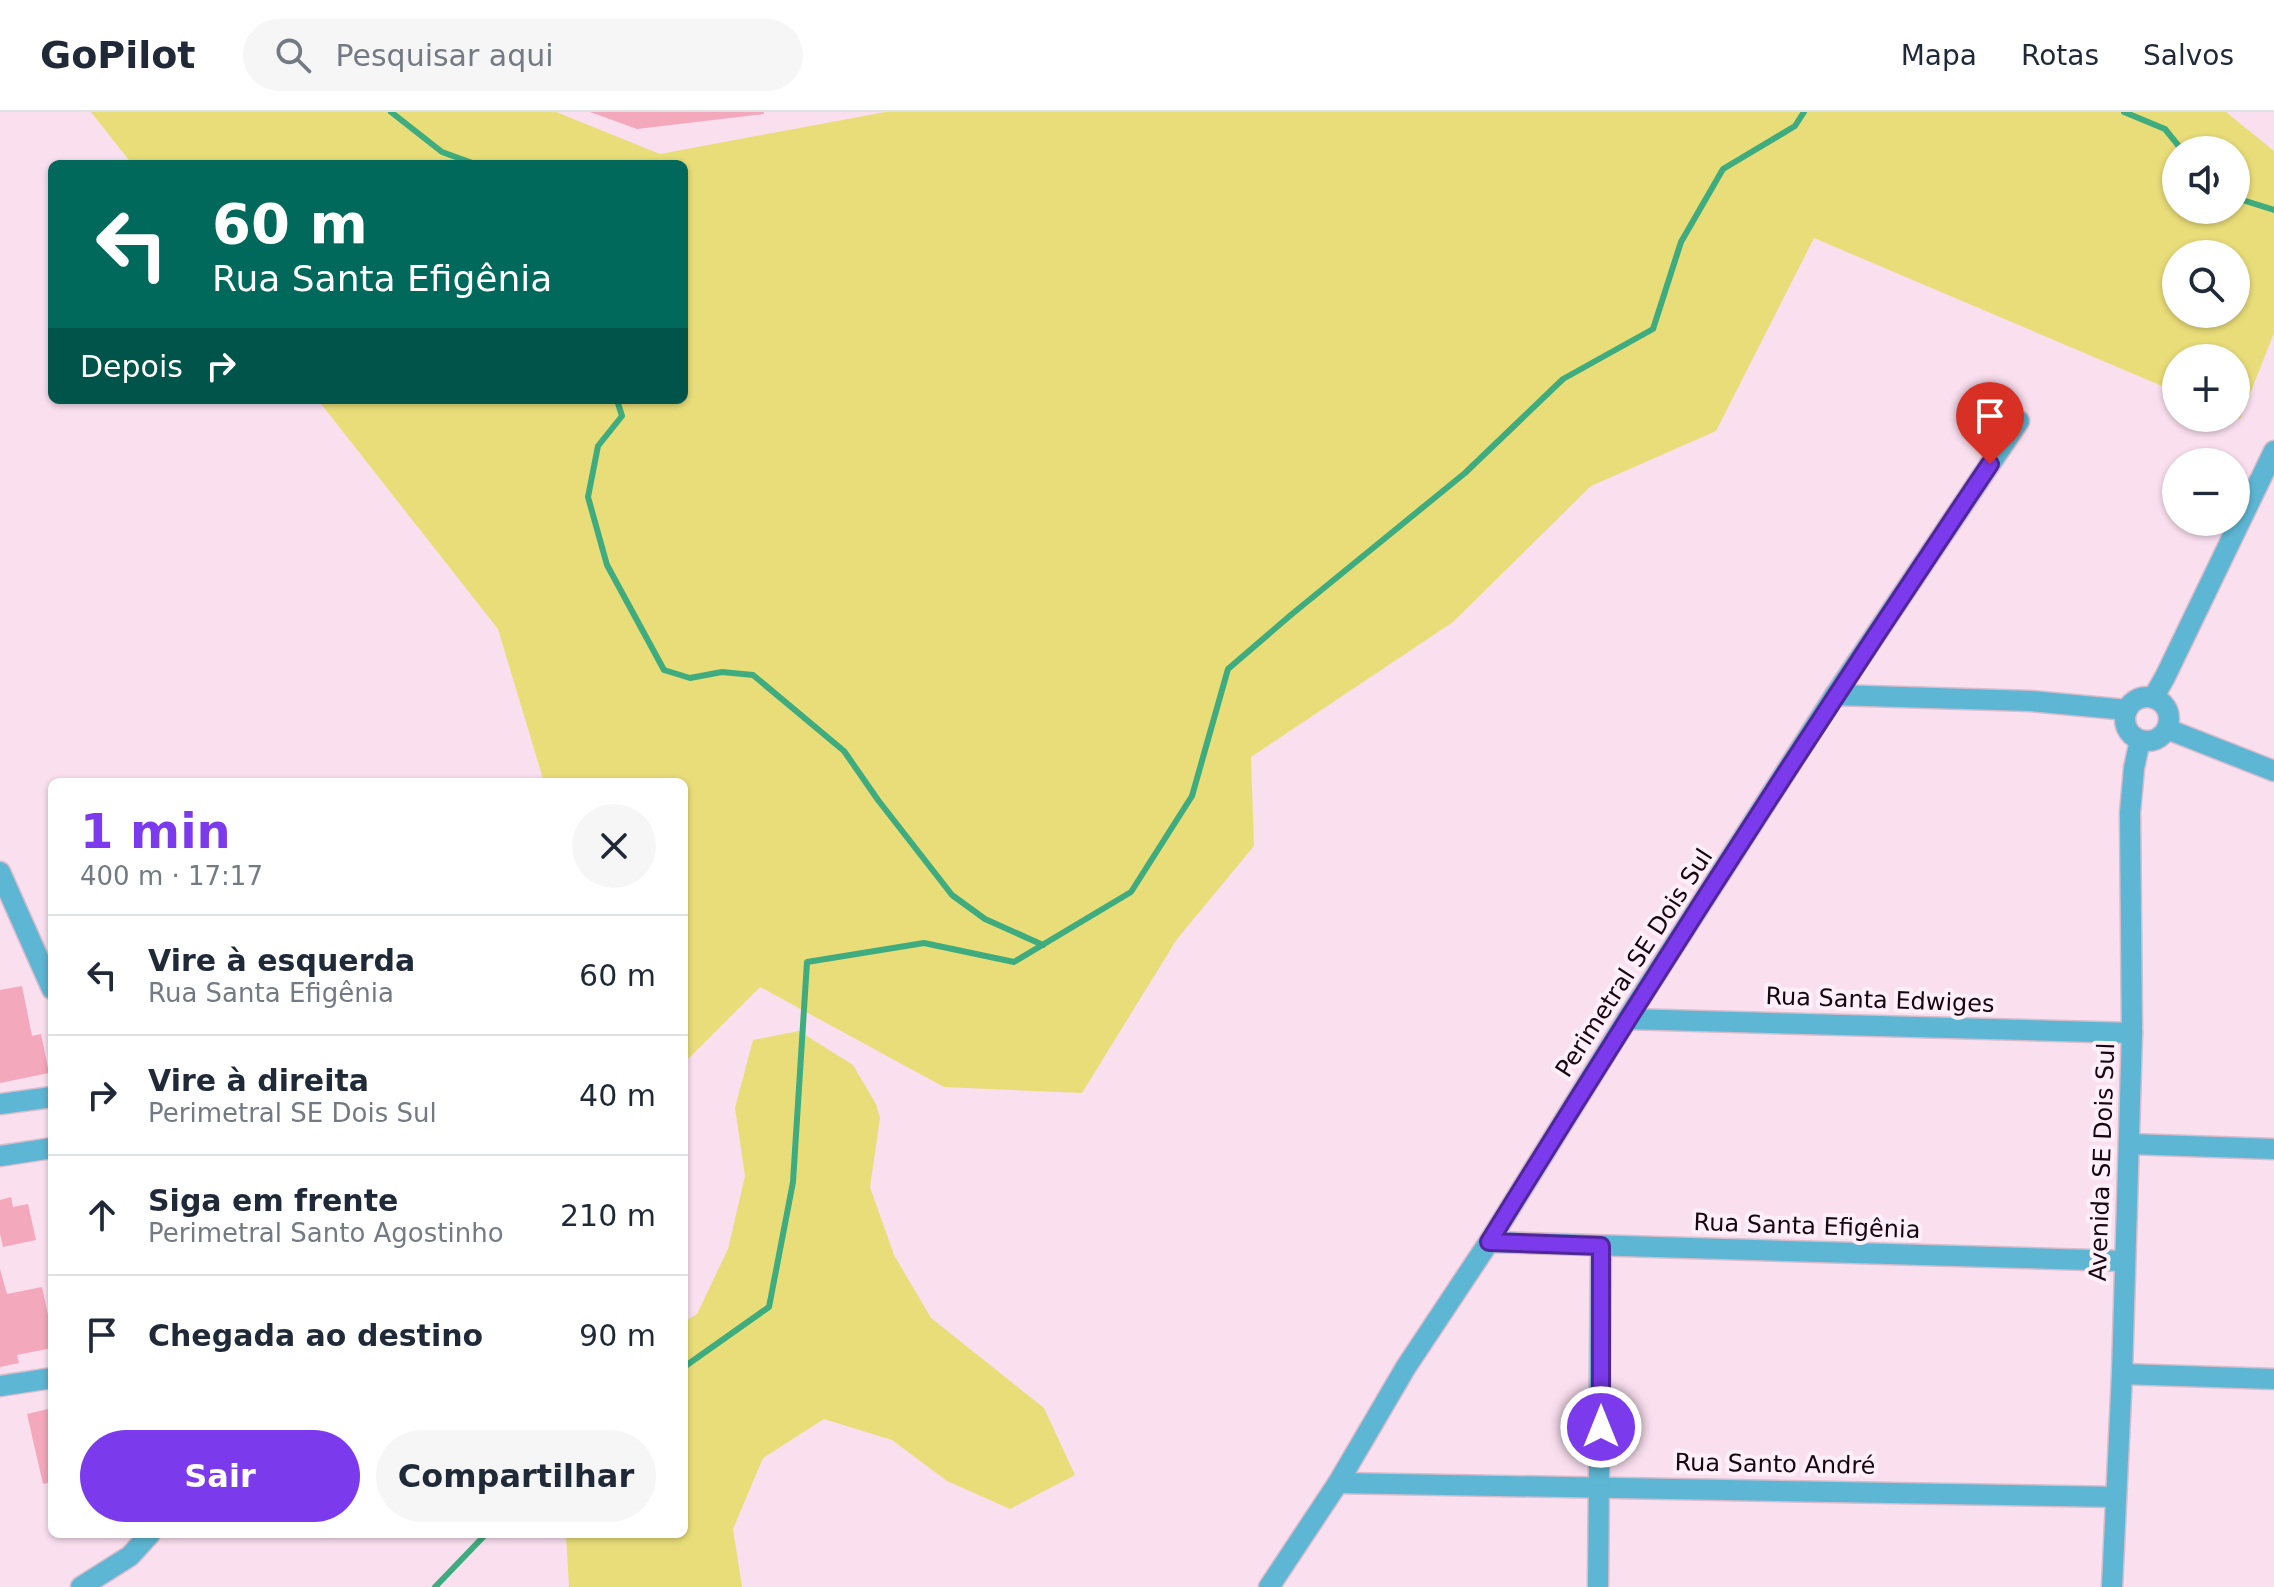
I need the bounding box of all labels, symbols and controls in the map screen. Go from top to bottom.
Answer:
search box [243,19,803,91]
text: GoPilot [40,33,195,77]
icon: search [271,33,315,77]
text: Pesquisar aqui [335,38,554,73]
text: Mapa [1901,39,1977,72]
text: Rotas [2021,39,2099,72]
text: Salvos [2143,39,2234,72]
map controls [2162,136,2250,536]
button: sound [2162,136,2250,224]
text: 60 m [212,191,368,256]
icon: left [80,192,184,296]
button: search [2162,240,2250,328]
text: Rua Santa Efigênia [212,258,552,299]
icon: right [199,344,243,388]
button: + [2162,344,2250,432]
text: Depois [80,349,183,384]
pin [1956,382,2024,464]
icon: arrive [1968,394,2012,438]
button: − [2162,448,2250,536]
text: 1 min [80,803,231,859]
button: close [572,804,656,888]
street label: Perimetral SE Dois Sul [1550,844,1718,1082]
text: 400 m · 17:17 [80,861,263,891]
text: Vire à esquerda [148,943,415,978]
icon: left [80,953,124,997]
text: 60 m [579,958,656,993]
text: Rua Santa Efigênia [148,978,394,1008]
street label: Rua Santa Edwiges [1765,982,1995,1018]
street label: Avenida SE Dois Sul [2084,1042,2120,1282]
text: Vire à direita [148,1063,369,1098]
icon: right [80,1073,124,1117]
text: 40 m [579,1078,656,1113]
text: Perimetral SE Dois Sul [148,1098,437,1128]
text: Siga em frente [148,1183,398,1218]
icon: ahead [80,1193,124,1237]
text: 210 m [560,1198,656,1233]
street label: Rua Santa Efigênia [1693,1208,1921,1244]
text: Perimetral Santo Agostinho [148,1218,504,1248]
icon: arrive [80,1313,124,1357]
text: Chegada ao destino [148,1318,483,1353]
text: 90 m [579,1318,656,1353]
position arrow [1559,1385,1643,1469]
button: Sair [80,1430,360,1522]
button: Compartilhar [376,1430,656,1522]
street label: Rua Santo André [1674,1448,1876,1480]

